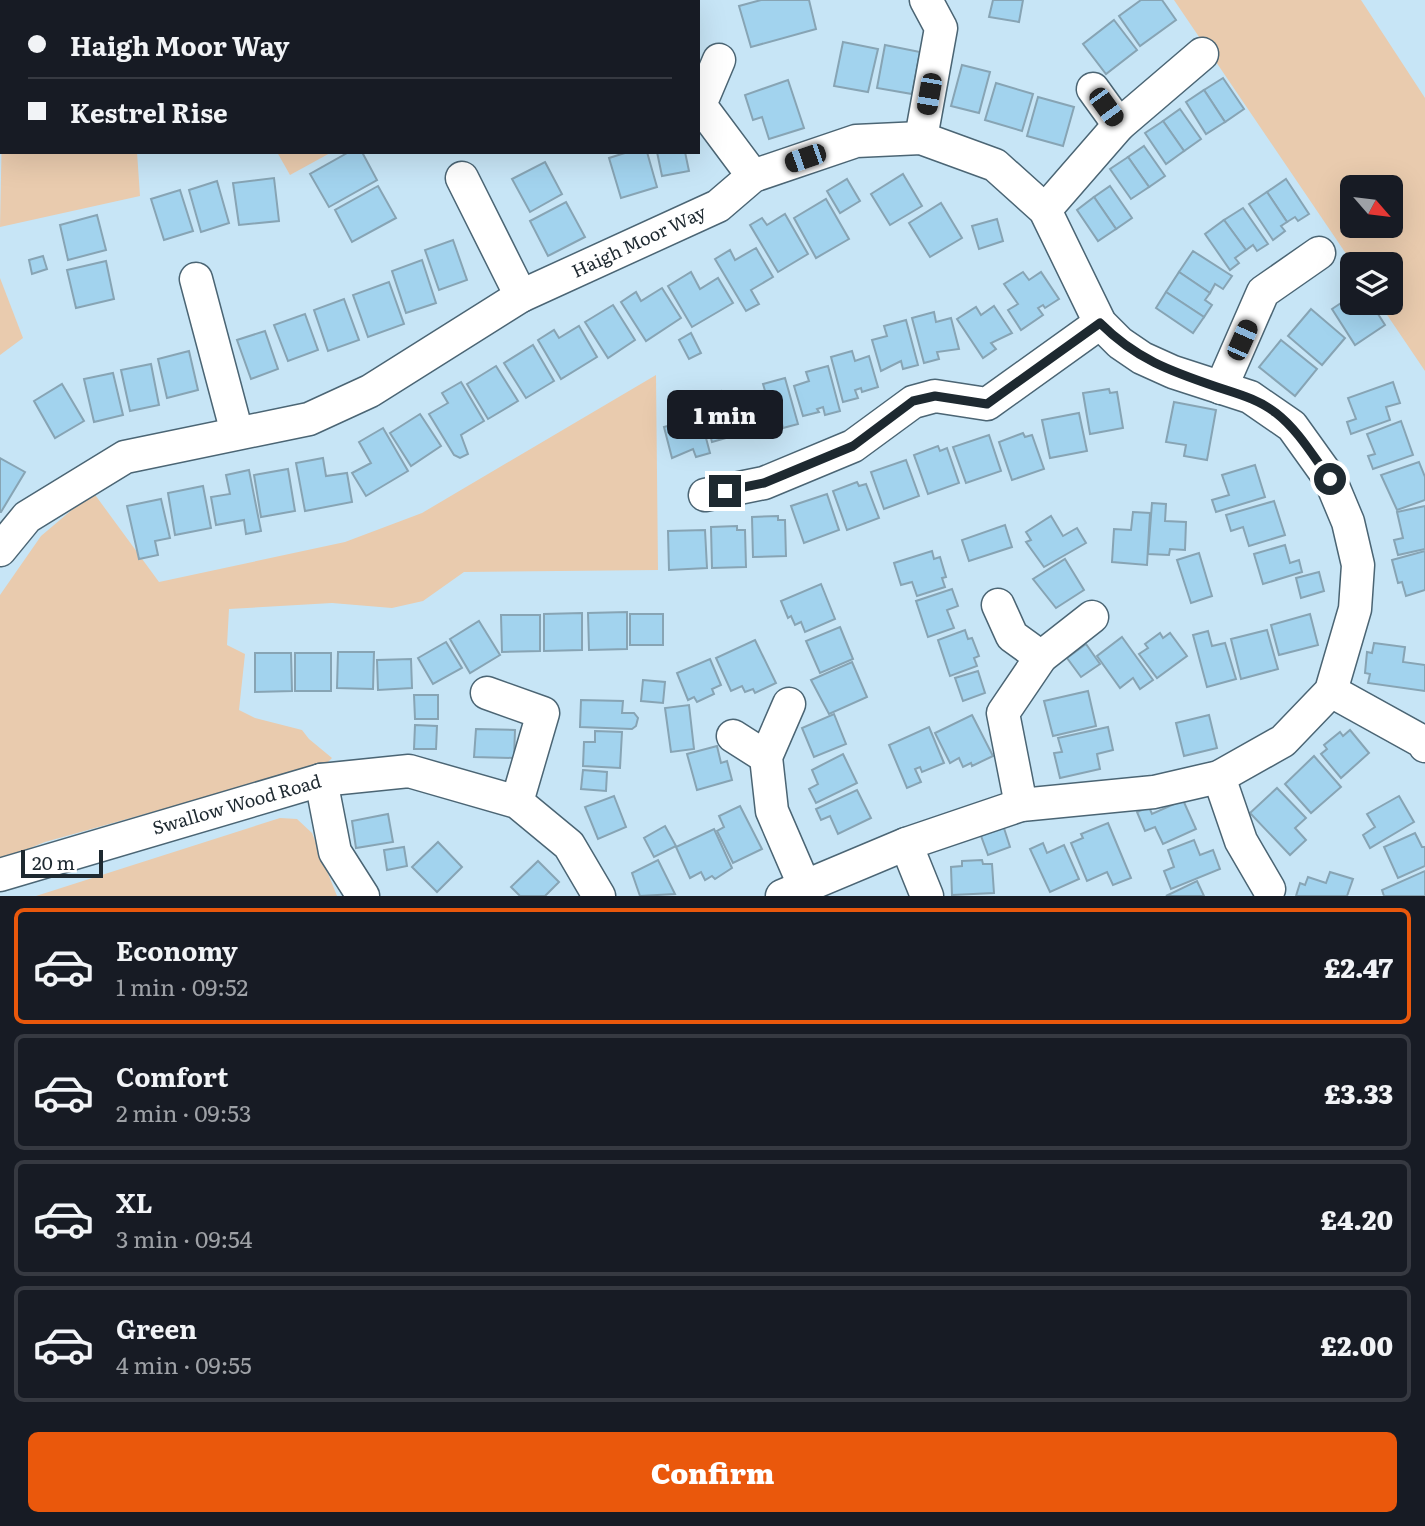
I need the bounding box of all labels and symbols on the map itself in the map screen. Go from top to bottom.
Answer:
car [916,71,943,117]
car [1086,84,1127,130]
car [782,141,829,175]
north arrow [1340,175,1404,238]
street label: Haigh Moor Way [567,197,711,284]
car [1224,317,1261,363]
callout: 1 min [667,390,783,438]
route start [1314,463,1346,495]
route end [709,475,741,507]
street label: Swallow Wood Road [149,767,324,841]
scale bar [21,847,103,879]

